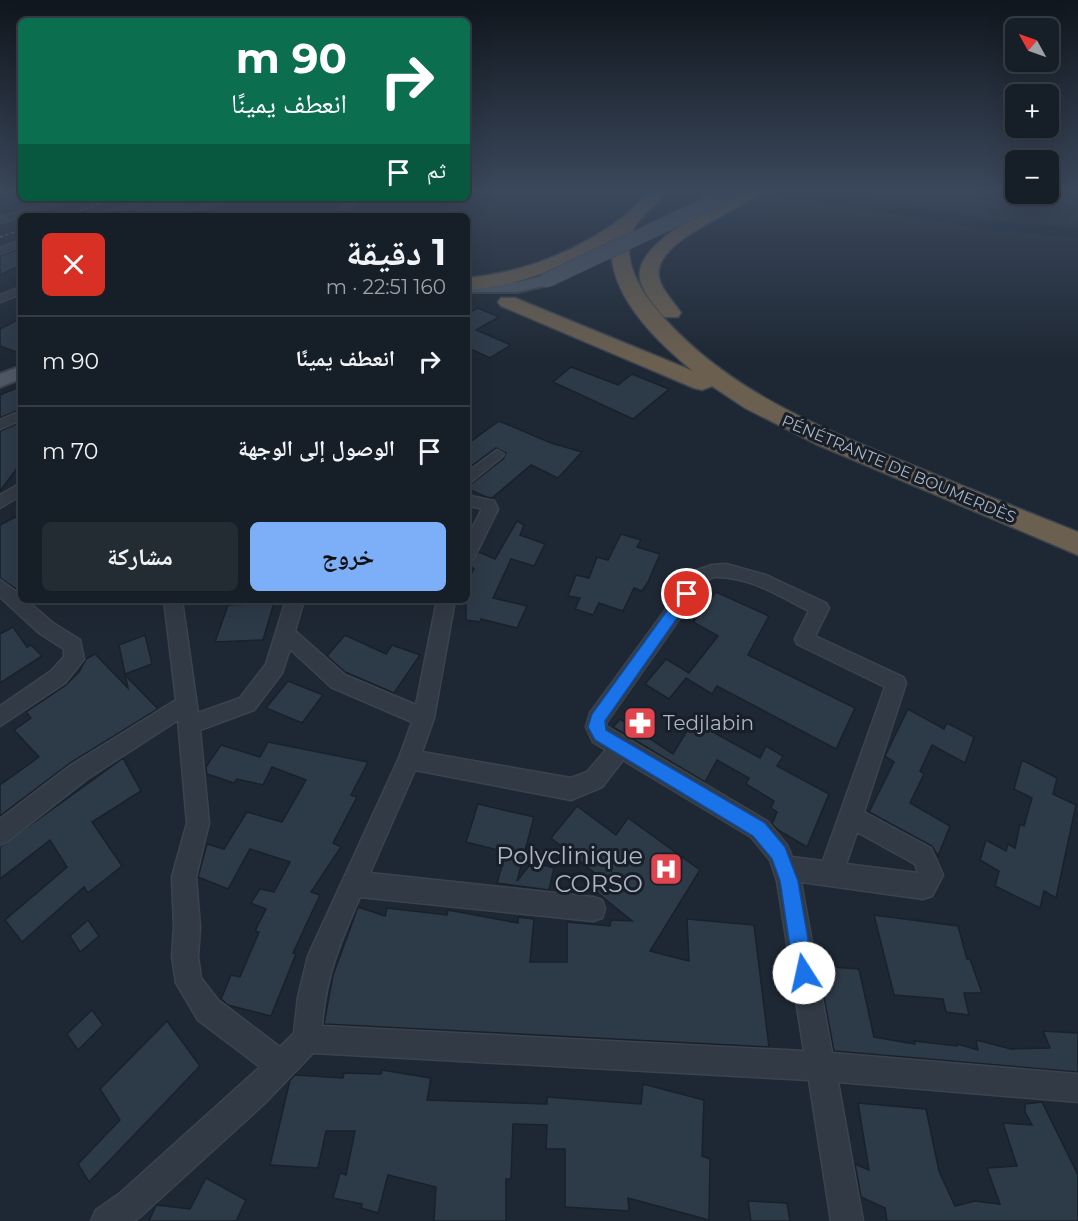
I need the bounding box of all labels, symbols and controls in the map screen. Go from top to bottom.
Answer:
north arrow [1005,18,1059,72]
map controls [1005,18,1059,204]
text: 90 m [236,32,347,84]
icon: right [368,42,446,120]
button: + [1005,84,1059,138]
text: انعطف يمينًا [231,87,347,120]
button: − [1005,150,1059,204]
icon: arrive [382,156,415,189]
text: ثم [427,157,446,184]
text: 1 دقيقة [346,230,446,274]
button: close [42,233,105,296]
text: 160 m · 22:51 [326,275,446,299]
text: انعطف يمينًا [295,345,395,372]
icon: right [413,345,446,378]
text: 90 m [42,348,99,375]
street label: PÉNÉTRANTE DE BOUMERDÈS [779,411,1019,527]
text: الوصول إلى الوجهة [238,435,395,462]
icon: arrive [413,435,446,468]
text: 70 m [42,438,98,465]
button: مشاركة [42,522,238,591]
button: خروج [250,522,446,591]
pin [661,568,712,619]
icon: arrive [670,577,703,610]
pharmacy icon: Tedjlabin [622,705,658,741]
place label: Tedjlabin [663,711,754,735]
place label: Polyclinique CORSO [496,841,643,898]
hospital icon: Polyclinique CORSO [648,851,684,887]
position arrow [772,941,836,1005]

